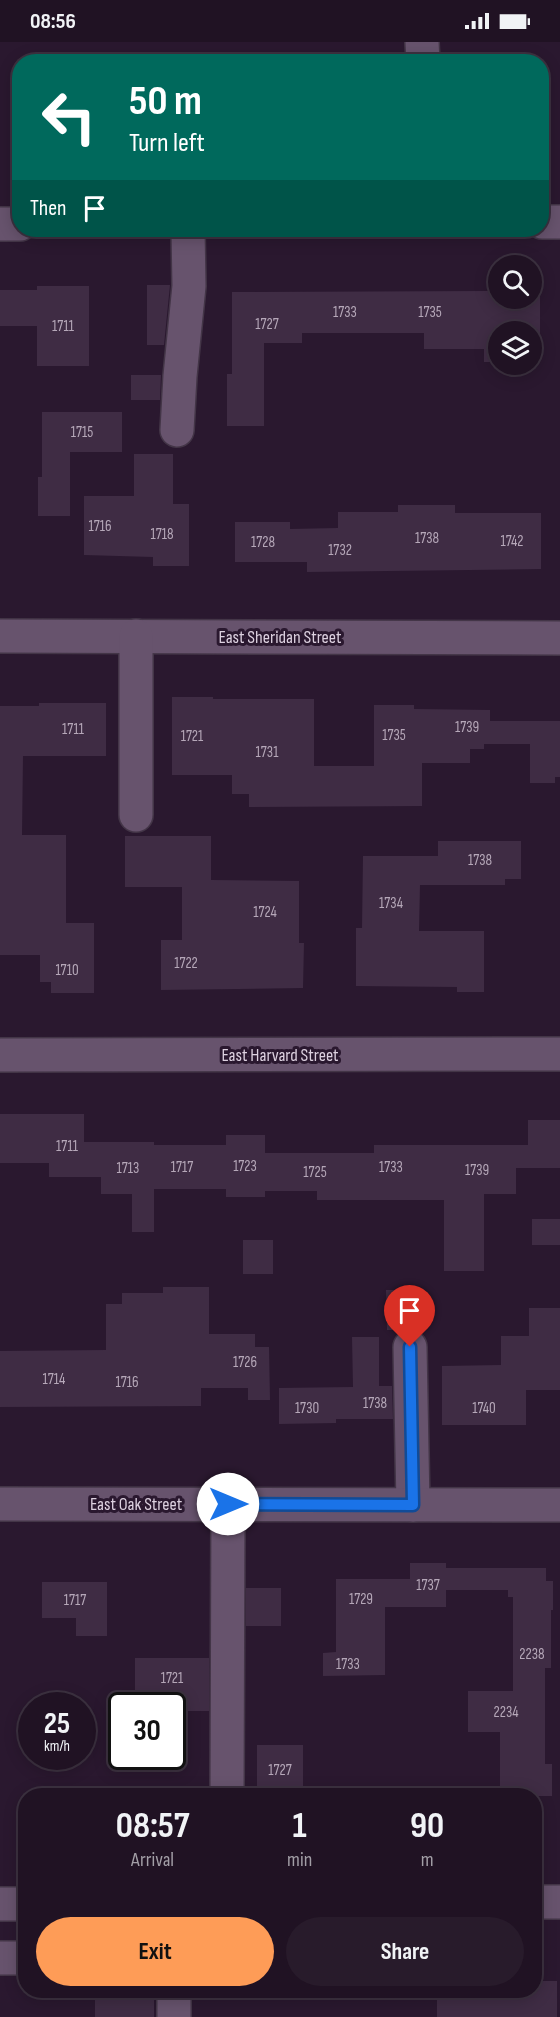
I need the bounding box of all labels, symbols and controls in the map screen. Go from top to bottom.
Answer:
text: 08:56 [30,8,76,35]
text: 50 m [129,76,202,127]
icon: left [30,78,108,156]
text: Turn left [129,127,205,159]
icon: arrive [78,192,111,225]
text: Then [30,195,66,222]
map controls [488,255,542,375]
button: search [488,255,542,309]
house number: 1733 [333,303,357,322]
house number: 1735 [418,303,442,322]
house number: 1727 [255,315,279,334]
house number: 1711 [52,317,75,336]
button: layers [488,321,542,375]
house number: 1715 [71,423,93,442]
house number: 1716 [88,517,112,536]
house number: 1718 [150,525,174,544]
house number: 1738 [415,529,439,548]
house number: 1742 [501,532,523,551]
house number: 1728 [251,533,275,552]
house number: 1732 [328,541,352,560]
street label: East Sheridan Street [218,627,342,648]
house number: 1739 [455,718,479,737]
house number: 1711 [62,720,85,739]
house number: 1735 [382,726,406,745]
house number: 1721 [181,727,204,746]
house number: 1731 [256,743,279,762]
house number: 1738 [468,851,492,870]
house number: 1734 [379,894,403,913]
house number: 1724 [253,903,277,922]
house number: 1722 [174,954,198,973]
house number: 1710 [55,961,79,980]
street label: East Harvard Street [221,1045,339,1066]
house number: 1711 [56,1137,79,1156]
house number: 1723 [233,1157,257,1176]
house number: 1717 [171,1158,193,1177]
house number: 1733 [379,1158,403,1177]
house number: 1713 [117,1159,139,1178]
house number: 1739 [465,1161,489,1180]
house number: 1725 [303,1163,327,1182]
pin [384,1285,435,1347]
icon: arrive [393,1294,426,1327]
house number: 1726 [233,1353,257,1372]
house number: 1714 [43,1370,65,1389]
house number: 1716 [115,1373,139,1392]
house number: 1738 [363,1394,387,1413]
house number: 1730 [295,1399,319,1418]
house number: 1740 [472,1399,496,1418]
position arrow [196,1472,260,1536]
street label: East Oak Street [90,1494,183,1515]
house number: 1737 [416,1576,440,1595]
house number: 1729 [349,1590,373,1609]
house number: 1717 [64,1591,86,1610]
house number: 2238 [519,1645,545,1664]
house number: 1733 [336,1655,360,1674]
house number: 1721 [161,1669,184,1688]
speed limit sign: 30 [108,1692,186,1770]
house number: 2234 [494,1703,519,1722]
text: 25 [44,1706,70,1742]
text: km/h [44,1737,70,1756]
house number: 1727 [268,1761,292,1780]
text: 08:57 [116,1805,189,1848]
text: 1 [293,1805,307,1848]
text: 90 [410,1805,444,1848]
text: Arrival [131,1848,174,1872]
text: min [287,1848,312,1872]
text: m [421,1848,434,1872]
button: Exit [36,1917,274,1986]
button: Share [286,1917,524,1986]

